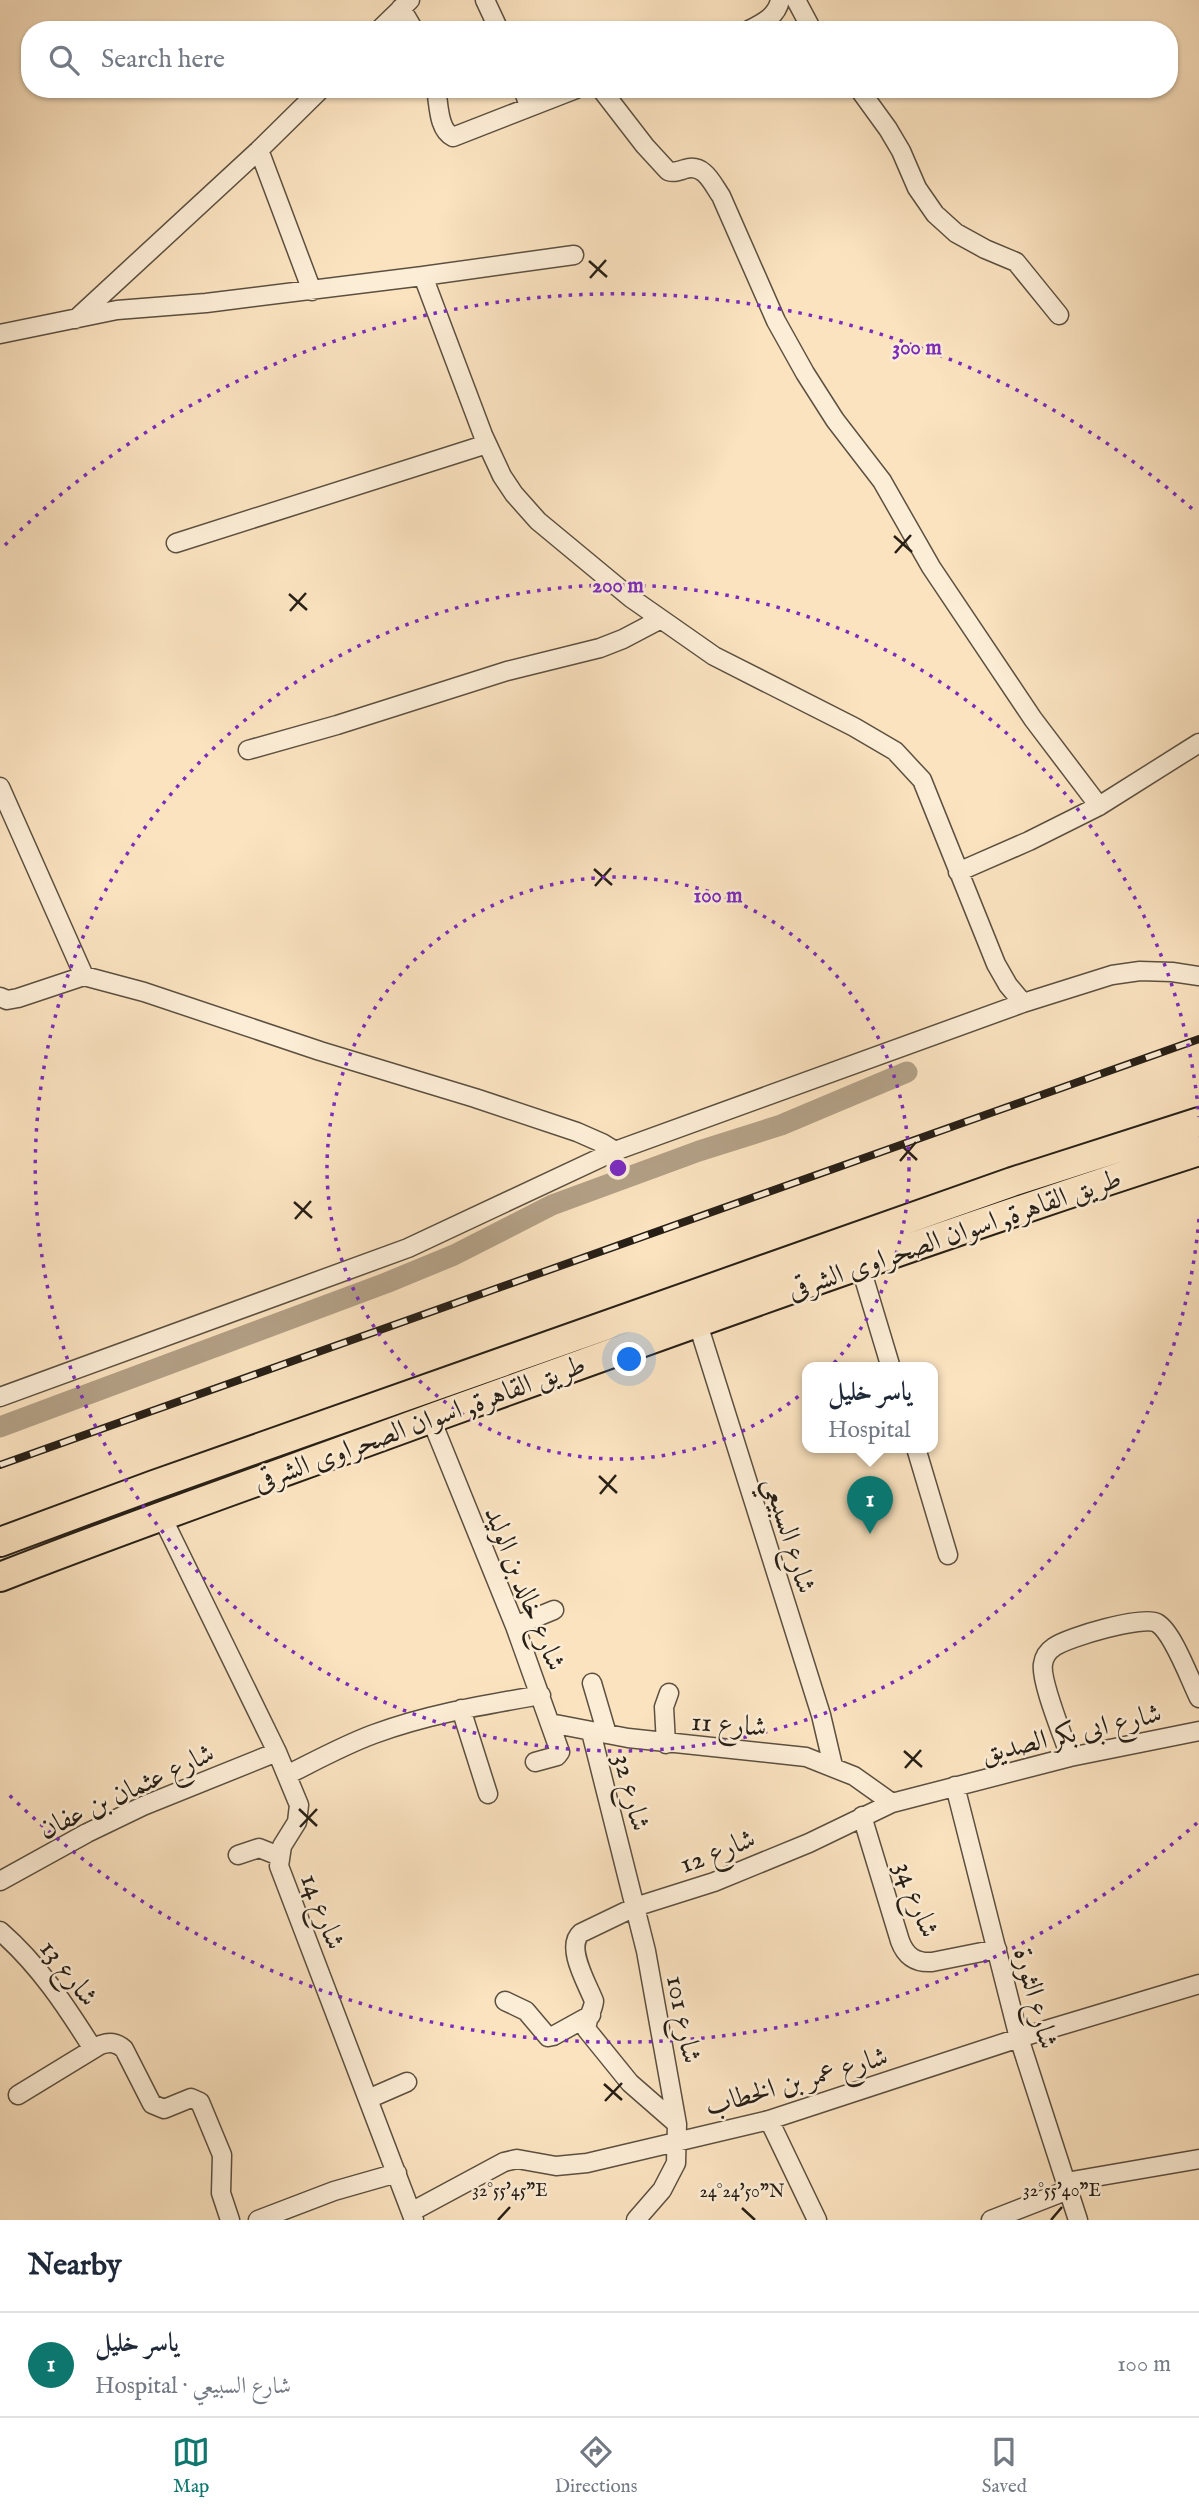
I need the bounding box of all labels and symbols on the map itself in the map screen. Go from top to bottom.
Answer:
text: 300 m [892,335,942,362]
text: 200 m [592,573,644,600]
text: 100 m [693,883,743,910]
centre of rings [606,1156,630,1180]
street label: طريق القاهرة, اسوان الصحراوى الشرقى [783,1162,1126,1309]
your location [612,1342,646,1376]
street label: طريق القاهرة, اسوان الصحراوى الشرقى [249,1348,591,1501]
street label: شارع السبيعي [749,1473,823,1600]
pin: 1 [847,1476,893,1534]
street label: شارع خالد بن الوليد [471,1502,573,1678]
street label: شارع ابى بكر الصديق [978,1697,1166,1776]
street label: شارع 11 [689,1705,768,1750]
street label: شارع عثمان بن عفان [34,1736,222,1852]
street label: شارع 32 [600,1750,657,1836]
street label: شارع 12 [675,1822,762,1886]
street label: شارع 34 [881,1857,946,1944]
street label: شارع 14 [287,1869,352,1956]
street label: شارع 13 [28,1933,105,2017]
street label: شارع الثورة [1000,1944,1065,2054]
street label: شارع 101 [653,1972,708,2067]
street label: شارع عمر بن الخطاب [701,2040,893,2129]
text: 32°55'45"E [472,2180,548,2203]
text: 32°55'40"E [1023,2180,1101,2203]
text: 24°24'50"N [699,2181,785,2204]

